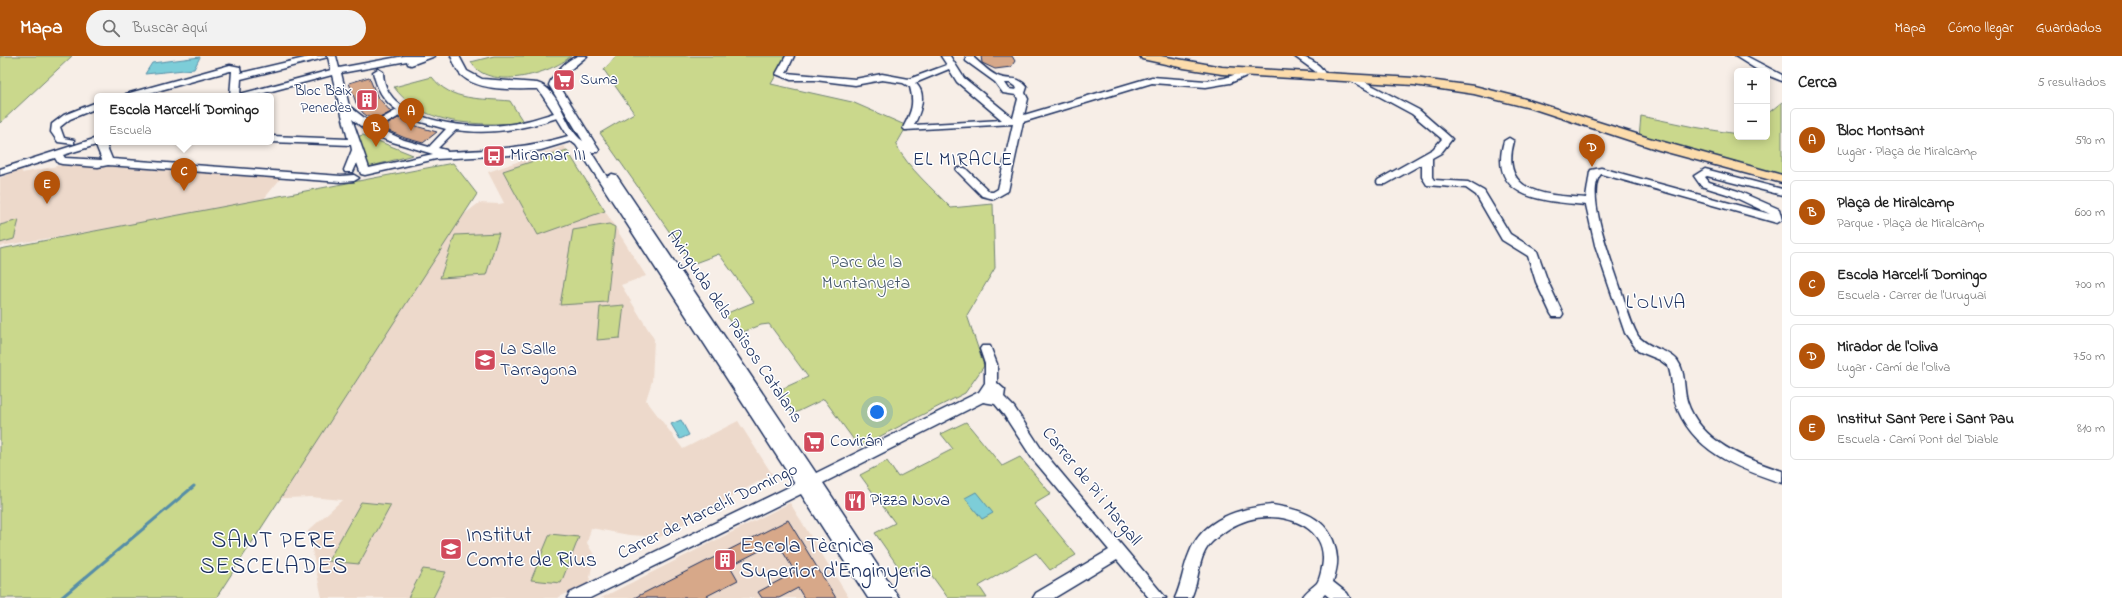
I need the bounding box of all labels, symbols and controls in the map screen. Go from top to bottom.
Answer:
search box [86,10,366,46]
text: Mapa [20,15,62,42]
icon: search [100,17,122,39]
text: Buscar aquí [132,17,207,39]
text: Mapa [1895,18,1926,39]
text: Cómo llegar [1948,18,2014,39]
text: Guardados [2036,18,2102,39]
supermarket icon: Suma [551,67,577,93]
map controls [1734,68,1770,140]
button: + [1734,68,1770,104]
place label: Suma [580,69,618,91]
text: Cerca [1798,70,1837,95]
text: 5 resultados [2037,73,2106,92]
place label: Bloc Baix Penedès [293,80,352,119]
building icon: Bloc Baix Penedès [354,87,380,113]
popup [94,93,274,145]
pin: A [398,98,424,131]
text: Escola Marcel·lí Domingo [109,99,259,121]
button: − [1734,104,1770,140]
pin: B [363,114,389,147]
text: Bloc Montsant [1837,120,1924,142]
text: Escuela [109,121,152,140]
text: A [1808,131,1816,150]
text: 590 m [2075,131,2105,150]
pin: D [1579,134,1605,167]
text: Lugar · Plaça de Miralcamp [1837,142,1977,161]
bus stop icon: Miramar III [481,143,507,169]
place label: Miramar III [510,143,586,169]
district label: EL MIRACLE [913,147,1013,174]
pin: C [171,158,197,191]
pin: E [34,171,60,204]
text: Plaça de Miralcamp [1837,192,1954,214]
text: B [1808,203,1816,222]
text: 600 m [2075,203,2105,222]
text: Parque · Plaça de Miralcamp [1837,214,1985,233]
street label: Avinguda dels Països Catalans [659,225,809,429]
park label: Parc de la Muntanyeta [822,250,910,297]
text: Escola Marcel·lí Domingo [1837,264,1987,286]
text: C [1808,275,1816,294]
text: 700 m [2075,275,2105,294]
text: Escuela · Carrer de l'Uruguai [1837,286,1986,305]
district label: L'OLIVA [1626,290,1686,317]
text: Mirador de l'Oliva [1837,336,1938,358]
place label: La Salle Tarragona [500,337,577,385]
school or university icon: La Salle Tarragona [472,347,498,373]
text: D [1807,347,1817,366]
text: 750 m [2073,347,2105,366]
text: Lugar · Camí de l'Oliva [1837,358,1950,377]
your location [867,402,887,422]
text: Institut Sant Pere i Sant Pau [1837,408,2014,430]
text: E [1808,419,1816,438]
text: 810 m [2077,419,2105,438]
street label: Carrer de Pi i Margall [1034,422,1147,553]
supermarket icon: Covirán [801,429,827,455]
place label: Covirán [830,429,883,455]
text: Escuela · Camí Pont del Diable [1837,430,1998,449]
street label: Carrer de Marcel·lí Domingo [613,457,803,568]
restaurant icon: Pizza Nova [842,488,868,514]
place label: Pizza Nova [870,488,950,514]
place label: Institut Comte de Rius [466,520,597,577]
district label: SANT PERE SESCELADES [200,525,348,584]
place label: Escola Tècnica Superior d'Enginyeria [740,531,931,589]
school or university icon: Institut Comte de Rius [438,536,464,562]
building icon: Escola Tècnica Superior d'Enginyeria [712,547,738,573]

